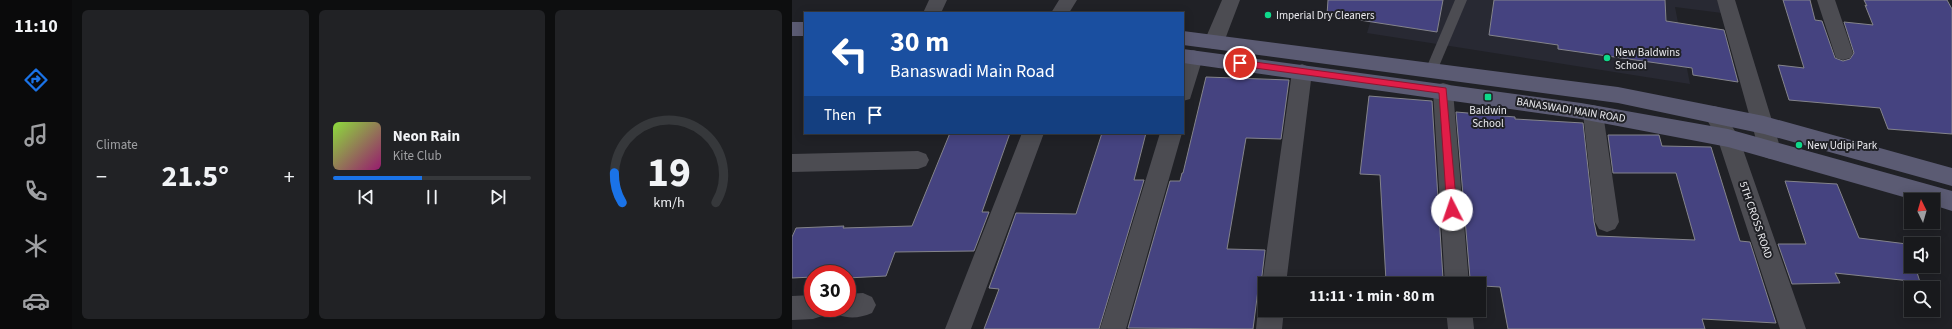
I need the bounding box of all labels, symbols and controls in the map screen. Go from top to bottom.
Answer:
place label: Imperial Dry Cleaners [1276,8,1375,23]
marker: Imperial Dry Cleaners [1263,10,1273,20]
text: 11:10 [14,14,58,39]
text: 30 m [890,22,949,62]
icon: left [824,28,876,80]
place label: New Baldwins School [1615,45,1680,73]
pin [1223,46,1257,80]
icon: arrive [1229,52,1251,74]
marker: New Baldwins School [1602,53,1612,63]
text: Banaswadi Main Road [890,59,1055,84]
icon: directions [22,66,50,94]
marker: Baldwin School [1483,92,1493,102]
street label: BANASWADI MAIN ROAD [1515,94,1627,126]
place label: Baldwin School [1469,103,1507,131]
icon: arrive [864,104,886,126]
text: Then [824,105,856,126]
icon: music [22,121,50,149]
text: Neon Rain [393,126,460,147]
text: Climate [96,136,138,154]
place label: New Udipi Park [1807,138,1878,153]
marker: New Udipi Park [1794,140,1804,150]
text: 19 [647,142,691,202]
text: Kite Club [393,147,442,165]
text: 21.5° [162,155,229,198]
text: − [96,161,107,193]
text: + [284,161,295,193]
icon: phone [22,177,50,205]
street label: 5TH CROSS ROAD [1736,179,1776,261]
icon: previous [355,186,377,208]
icon: pause [421,186,443,208]
icon: next [487,186,509,208]
position arrow [1431,189,1473,231]
text: km/h [653,191,685,212]
north arrow [1904,193,1940,229]
map controls [1904,193,1940,317]
icon: climate [22,232,50,260]
button: sound [1904,237,1940,273]
speed limit sign: 30 [804,265,856,317]
button: search [1904,281,1940,317]
text: 11:11 · 1 min · 80 m [1309,286,1435,307]
icon: car [22,287,50,315]

